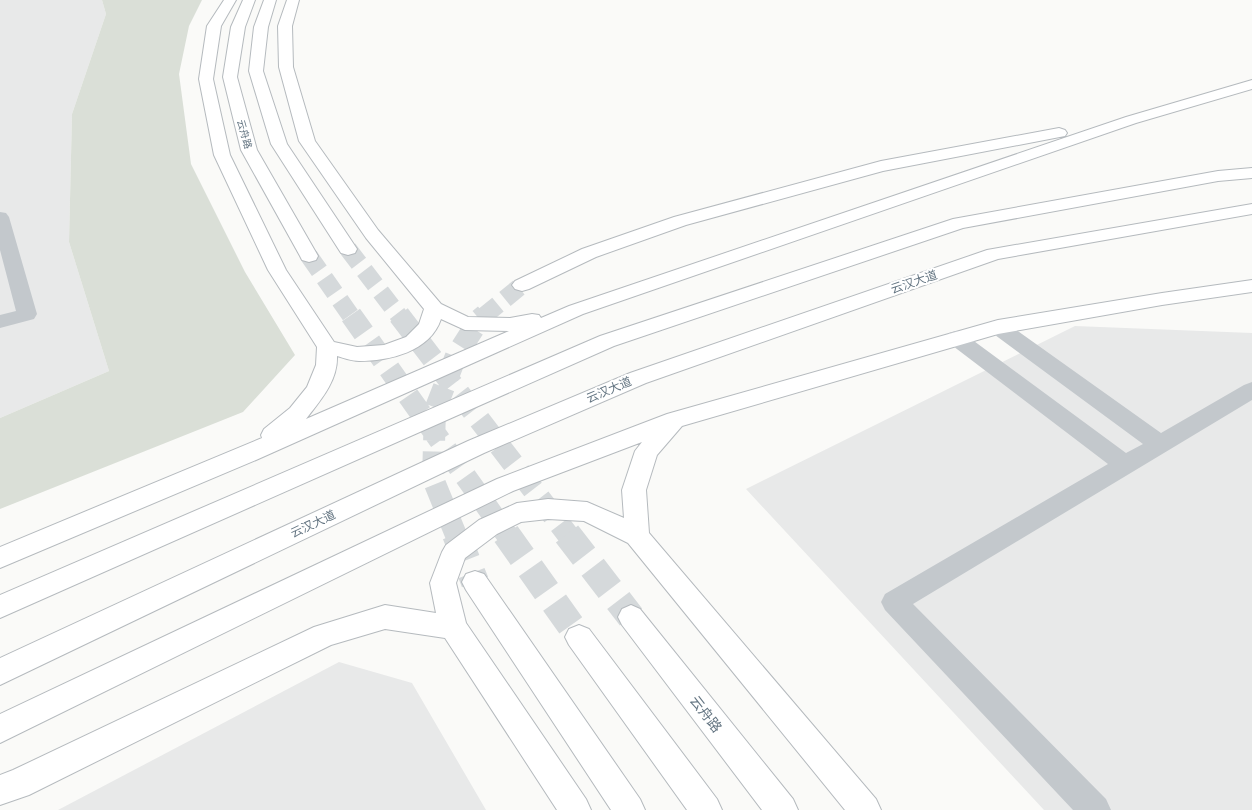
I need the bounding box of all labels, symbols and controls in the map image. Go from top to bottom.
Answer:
street label: 云舟路 [234,118,255,150]
street label: 云汉大道 [889,267,939,296]
street label: 云汉大道 [584,373,634,406]
street label: 云汉大道 [288,507,338,540]
street label: 云舟路 [686,692,726,736]

